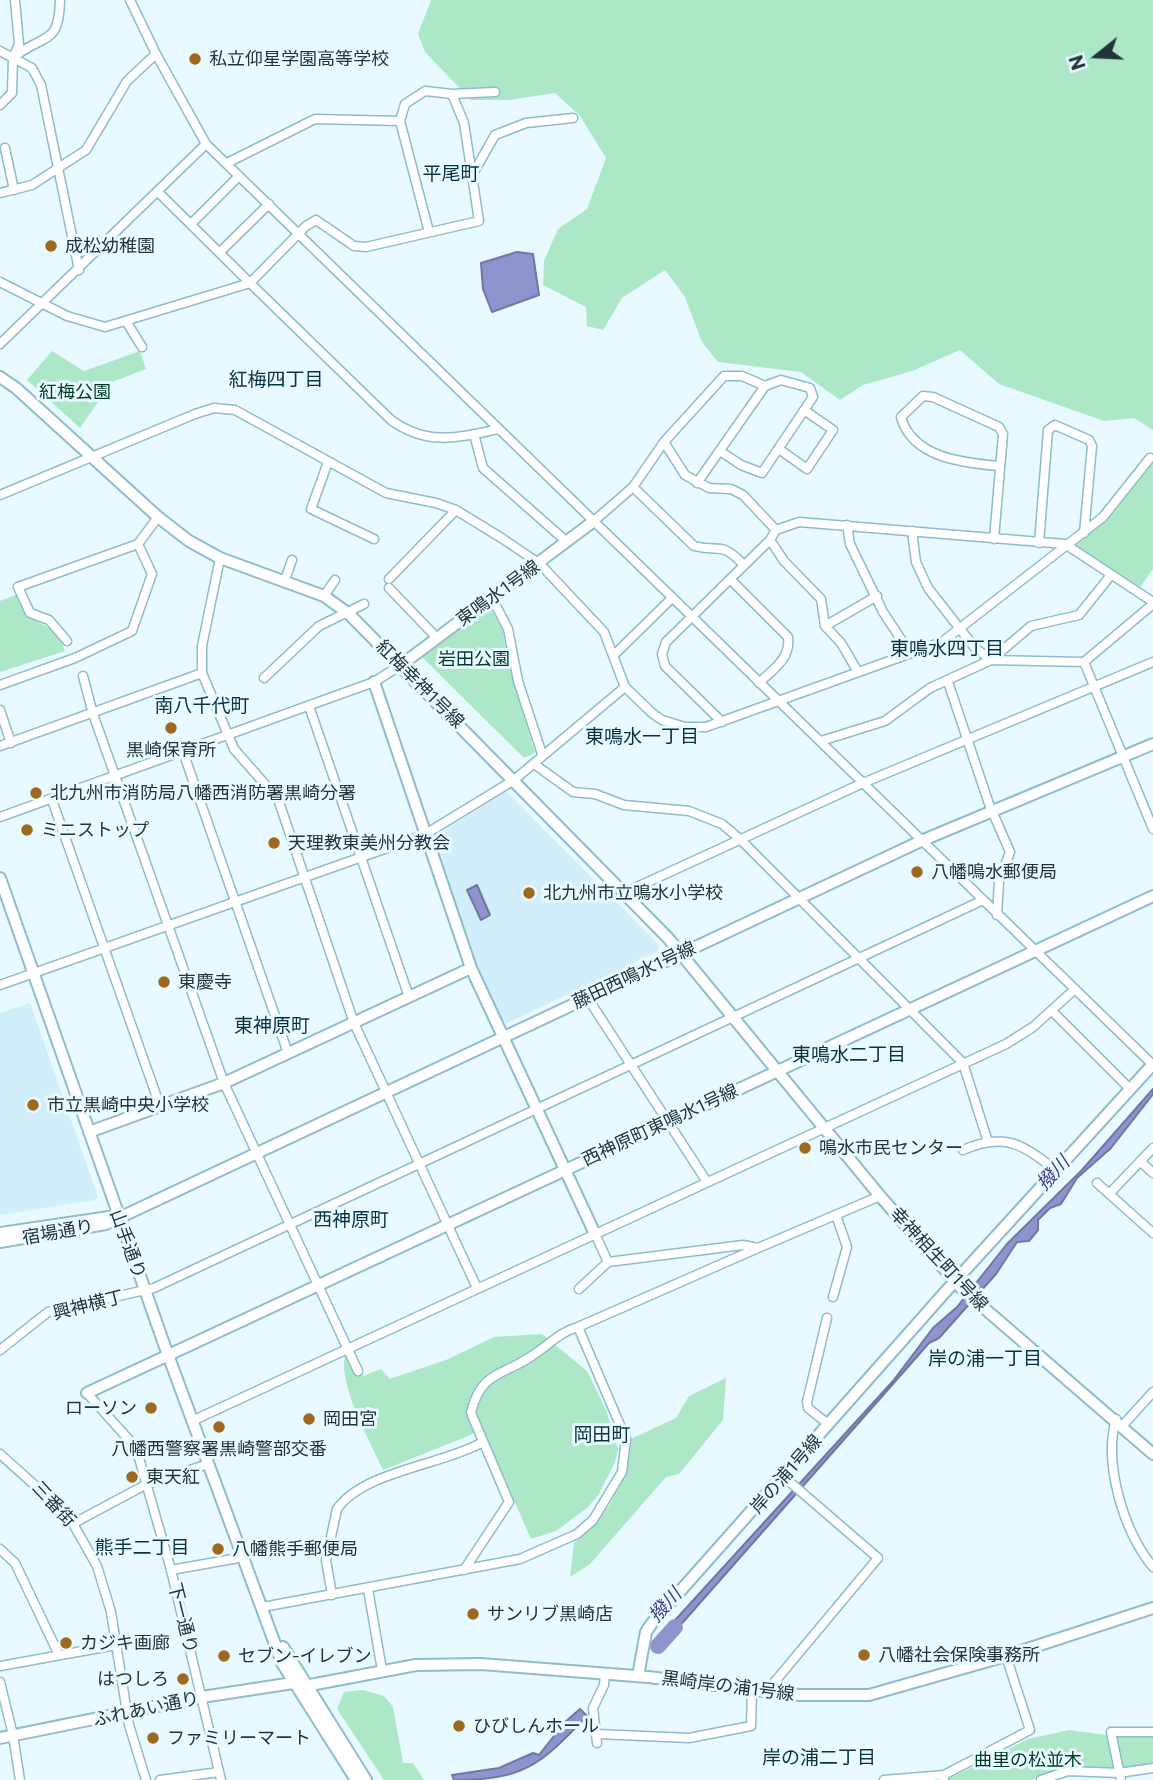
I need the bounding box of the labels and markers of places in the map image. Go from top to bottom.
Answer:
place label: 私立仰星学園高等学校 [209,48,389,70]
marker: 私立仰星学園高等学校 [187,51,203,67]
place label: 成松幼稚園 [65,235,155,257]
marker: 成松幼稚園 [43,238,59,254]
marker: 黒崎保育所 [163,720,179,736]
place label: 黒崎保育所 [126,739,216,761]
place label: 北九州市消防局八幡西消防署黒崎分署 [50,782,356,804]
marker: 北九州市消防局八幡西消防署黒崎分署 [28,785,44,801]
place label: ミニストップ [41,819,149,841]
marker: ミニストップ [19,822,35,838]
place label: 天理教東美州分教会 [288,832,450,854]
marker: 天理教東美州分教会 [266,835,282,851]
place label: 八幡鳴水郵便局 [931,861,1057,883]
marker: 八幡鳴水郵便局 [909,864,925,880]
place label: 北九州市立鳴水小学校 [543,882,723,904]
marker: 北九州市立鳴水小学校 [521,885,537,901]
place label: 東慶寺 [178,971,232,993]
marker: 東慶寺 [156,974,172,990]
place label: 市立黒崎中央小学校 [47,1094,209,1116]
marker: 市立黒崎中央小学校 [25,1097,41,1113]
place label: 鳴水市民センター [819,1137,963,1159]
marker: 鳴水市民センター [797,1140,813,1156]
place label: ローソン [65,1397,137,1419]
marker: ローソン [143,1400,159,1416]
place label: 岡田宮 [323,1408,377,1430]
marker: 岡田宮 [301,1411,317,1427]
marker: 八幡西警察署黒崎警部交番 [211,1419,227,1435]
place label: 八幡西警察署黒崎警部交番 [111,1438,327,1460]
place label: 東天紅 [146,1466,200,1488]
marker: 東天紅 [124,1469,140,1485]
place label: 八幡熊手郵便局 [232,1538,358,1560]
marker: 八幡熊手郵便局 [210,1541,226,1557]
place label: サンリブ黒崎店 [487,1603,613,1625]
marker: サンリブ黒崎店 [465,1606,481,1622]
place label: カジキ画廊 [80,1632,170,1654]
marker: カジキ画廊 [58,1635,74,1651]
place label: 八幡社会保険事務所 [878,1644,1040,1666]
place label: セブン-イレブン [238,1645,372,1667]
marker: 八幡社会保険事務所 [856,1647,872,1663]
marker: セブン-イレブン [216,1648,232,1664]
place label: はつしろ [97,1668,169,1690]
marker: はつしろ [175,1671,191,1687]
place label: ひびしんホール [473,1715,599,1737]
marker: ひびしんホール [451,1718,467,1734]
place label: ファミリーマート [167,1727,311,1749]
marker: ファミリーマート [145,1730,161,1746]

